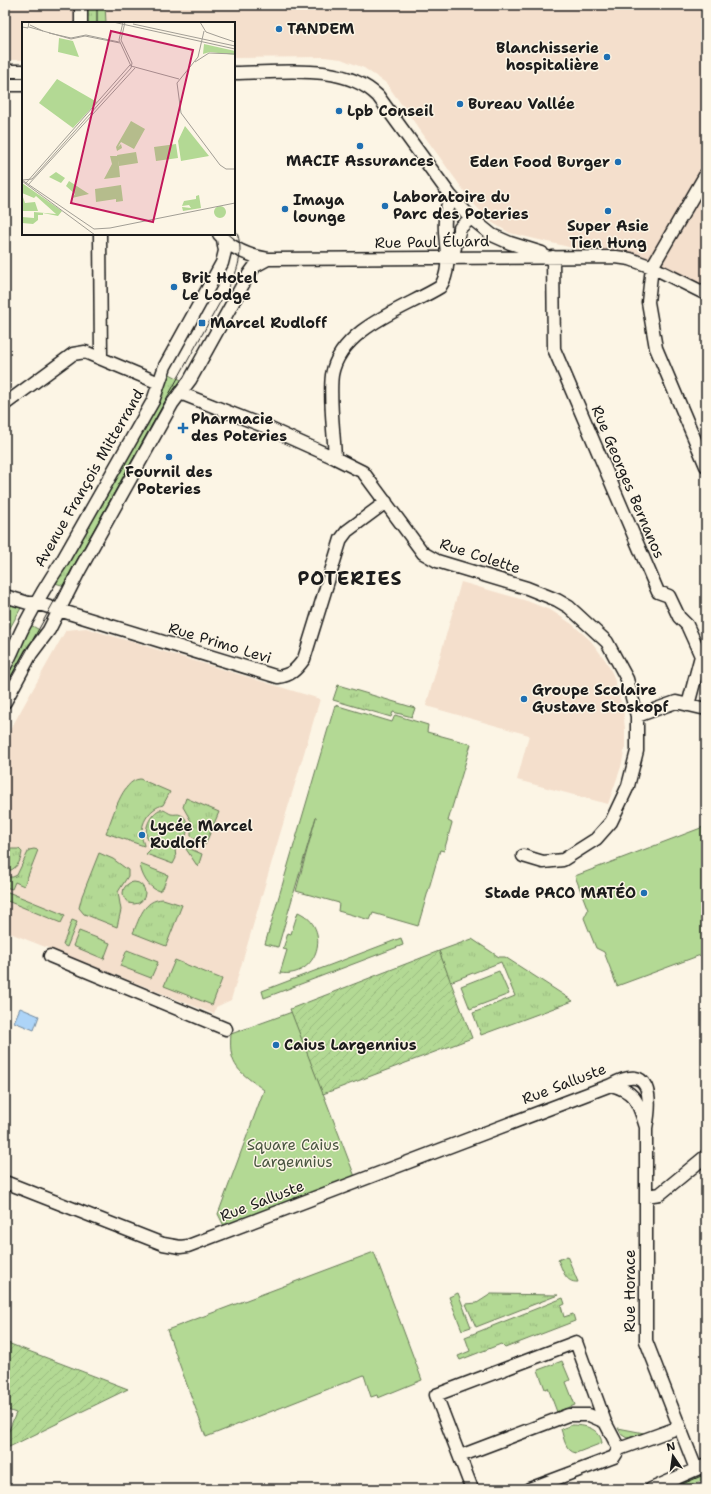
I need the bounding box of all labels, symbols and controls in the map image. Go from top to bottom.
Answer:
place label: TANDEM [287,19,355,39]
inset map [22,22,235,235]
marker: TANDEM [274,24,284,34]
place label: Blanchisserie hospitalière [496,38,599,75]
marker: Blanchisserie hospitalière [602,52,612,62]
place label: Bureau Vallée [468,94,575,114]
marker: Bureau Vallée [455,99,465,109]
place label: Lpb Conseil [347,101,434,121]
marker: Lpb Conseil [334,106,344,116]
marker: MACIF Assurances [355,141,365,151]
place label: MACIF Assurances [286,151,434,171]
place label: Eden Food Burger [470,152,610,172]
marker: Eden Food Burger [613,157,623,167]
place label: Laboratoire du Parc des Poteries [393,187,529,224]
place label: Imaya lounge [293,190,346,227]
marker: Laboratoire du Parc des Poteries [380,201,390,211]
marker: Imaya lounge [280,204,290,214]
marker: Super Asie Tien Hung [603,206,613,216]
place label: Super Asie Tien Hung [567,216,649,253]
street label: Rue Paul Éluard [374,230,490,253]
place label: Brit Hotel Le Lodge [182,268,258,305]
marker: Brit Hotel Le Lodge [169,282,179,292]
place label: Marcel Rudloff [210,313,328,333]
marker: Marcel Rudloff [197,318,207,328]
street label: Avenue François Mitterrand [30,385,149,571]
street label: Rue Georges Bernanos [587,402,669,562]
place label: Pharmacie des Poteries [191,409,287,446]
marker: Pharmacie des Poteries [178,423,188,433]
marker: Fournil des Poteries [164,452,174,462]
place label: Fournil des Poteries [125,462,213,499]
street label: Rue Colette [437,534,523,578]
district label: POTERIES [298,566,402,591]
street label: Rue Primo Levi [166,618,274,668]
place label: Groupe Scolaire Gustave Stoskopf [532,680,669,717]
marker: Groupe Scolaire Gustave Stoskopf [519,694,529,704]
place label: Lycée Marcel Rudloff [150,816,253,853]
marker: Lycée Marcel Rudloff [137,830,147,840]
place label: Stade PACO MATÉO [485,882,636,903]
marker: Stade PACO MATÉO [639,888,649,898]
place label: Caius Largennius [284,1035,417,1055]
marker: Caius Largennius [271,1040,281,1050]
street label: Rue Salluste [519,1059,609,1109]
park label: Square Caius Largennius [247,1135,339,1172]
street label: Rue Salluste [217,1176,307,1226]
street label: Rue Horace [620,1249,640,1333]
north arrow [653,1436,693,1476]
text: N [665,1438,677,1455]

